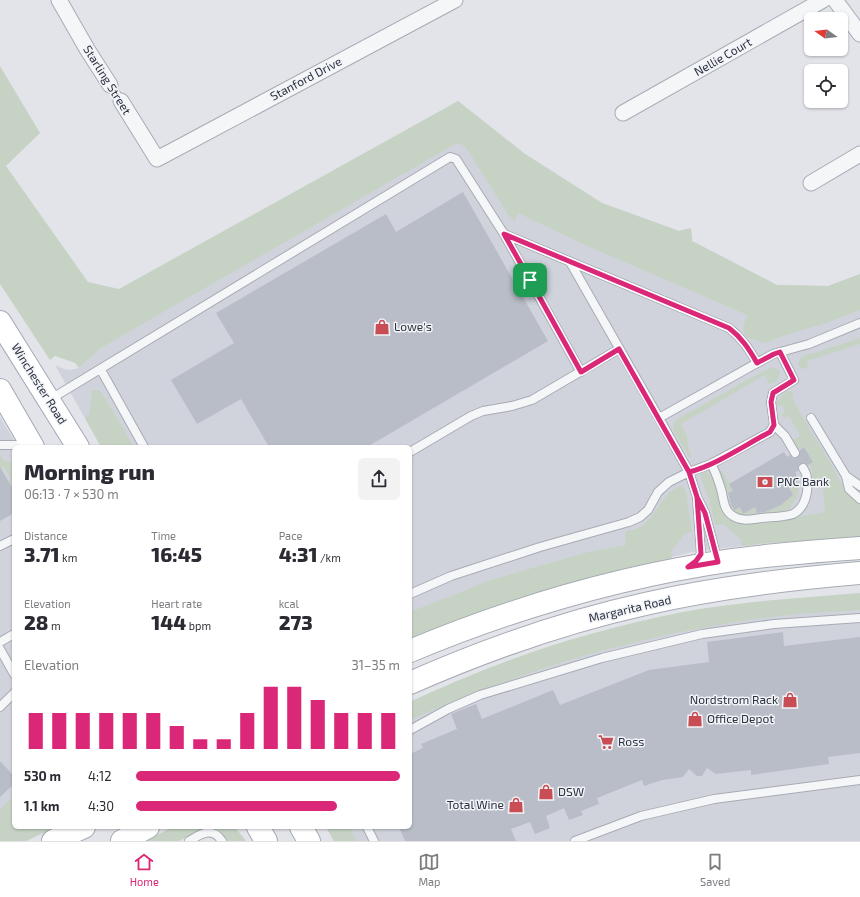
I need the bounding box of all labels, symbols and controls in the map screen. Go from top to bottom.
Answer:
north arrow [804,12,848,56]
map controls [804,12,848,108]
street label: Nellie Court [691,34,754,78]
street label: Starling Street [81,42,135,117]
street label: Stanford Drive [267,53,344,103]
button: locate [804,64,848,108]
pin [513,263,547,297]
icon: arrive [519,269,541,291]
shop icon: Lowe's [373,318,391,336]
place label: Lowe's [394,319,432,333]
street label: Winchester Road [9,340,70,426]
text: Morning run [24,458,155,484]
button: share [358,458,400,500]
bank icon: PNC Bank [756,473,774,491]
place label: PNC Bank [777,474,829,488]
text: 06:13 · 7 × 530 m [24,486,119,502]
text: Distance [24,529,67,542]
text: Time [151,529,176,542]
text: Pace [279,529,302,542]
text: 3.71 [24,542,60,566]
text: 16:45 [151,542,202,566]
text: 4:31 [279,542,317,566]
text: km [60,551,77,564]
text: /km [317,551,341,564]
street label: Margarita Road [587,592,672,624]
text: Elevation [24,597,71,610]
text: Heart rate [151,597,202,610]
text: kcal [279,597,299,610]
text: 28 [24,610,48,634]
text: 144 [151,610,186,634]
text: 273 [279,610,313,634]
text: m [48,619,61,632]
text: bpm [186,619,211,632]
text: Elevation [24,657,79,673]
text: 31–35 m [351,657,400,673]
shop icon: Nordstrom Rack [781,691,799,709]
place label: Nordstrom Rack [690,692,778,706]
shop icon: Office Depot [686,710,704,728]
place label: Office Depot [707,711,774,725]
supermarket icon: Ross [597,733,615,751]
place label: Ross [618,734,644,748]
text: 530 m [24,768,61,784]
text: 4:12 [88,768,112,784]
shop icon: DSW [537,783,555,801]
place label: DSW [558,784,584,798]
shop icon: Total Wine [507,796,525,814]
place label: Total Wine [447,797,504,811]
text: 1.1 km [24,798,59,814]
text: 4:30 [88,798,114,814]
tab: Home [130,851,159,888]
tab: Map [418,851,441,888]
tab: Saved [700,851,730,888]

